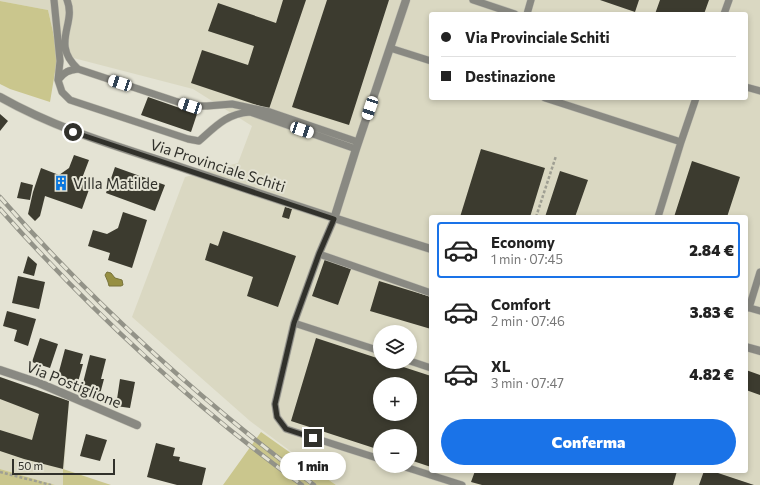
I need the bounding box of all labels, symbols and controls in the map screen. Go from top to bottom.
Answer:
text: Via Provinciale Schiti [465,28,610,46]
text: Destinazione [465,67,555,85]
car [107,74,133,92]
car [360,95,380,121]
car [177,97,203,115]
car [289,120,315,140]
route start [64,123,82,141]
street label: Via Provinciale Schiti [148,135,288,195]
building icon: Villa Matilde [52,174,70,192]
place label: Villa Matilde [73,174,158,192]
icon: car [443,232,479,268]
text: Economy [491,233,555,251]
text: 2.84 € [689,241,734,259]
text: 1 min · 07:45 [491,251,563,267]
icon: car [443,294,479,330]
text: Comfort [491,295,551,313]
text: 3.83 € [690,303,734,321]
text: 2 min · 07:46 [491,313,565,329]
map controls [373,325,417,473]
button: layers [373,325,417,369]
icon: car [443,356,479,392]
street label: Via Postiglione [24,357,124,411]
text: XL [491,357,510,375]
text: 4.82 € [689,365,734,383]
text: 3 min · 07:47 [491,375,564,391]
button: + [373,377,417,421]
button: Conferma [441,419,736,465]
route end [304,429,322,447]
button: − [373,429,417,473]
callout: 1 min [280,452,346,480]
scale bar [12,457,115,476]
text: 1 min [297,458,329,474]
text: 50 m [18,459,43,472]

